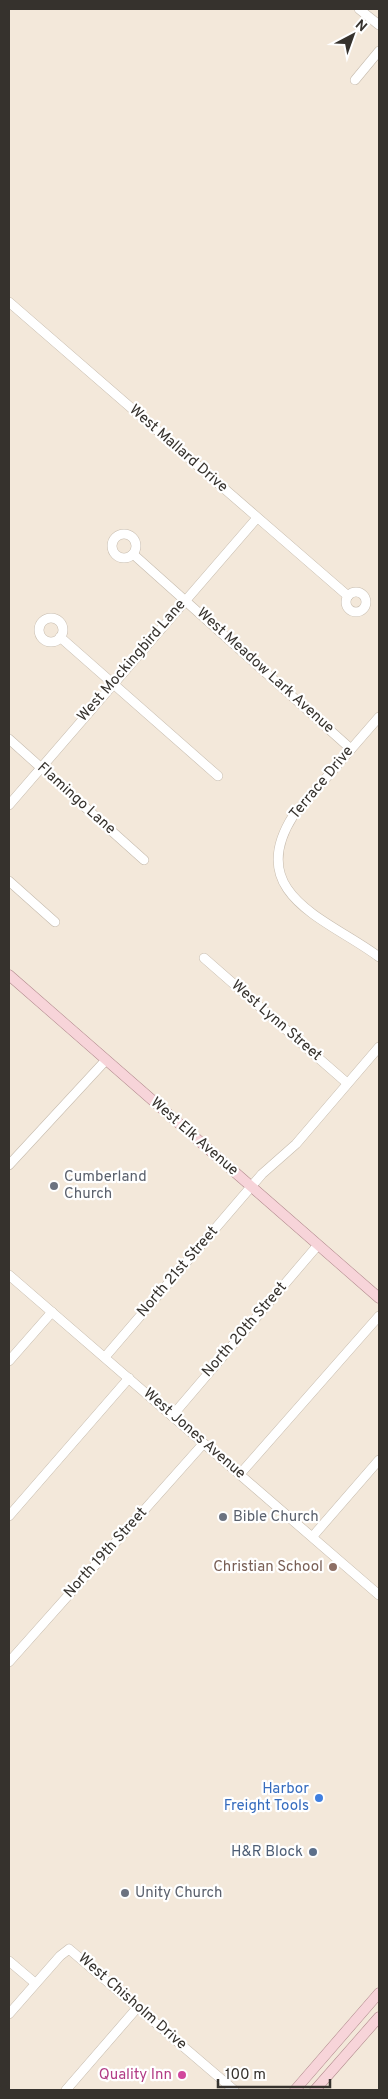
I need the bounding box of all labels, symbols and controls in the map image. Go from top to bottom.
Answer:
north arrow [328,10,378,60]
text: N [351,17,370,36]
street label: West Mallard Drive [125,401,231,497]
street label: West Mockingbird Lane [74,596,190,726]
street label: West Meadow Lark Avenue [192,604,338,738]
street label: Terrace Drive [286,743,358,823]
street label: Flamingo Lane [33,759,119,839]
street label: West Lynn Street [227,976,325,1066]
street label: West Elk Avenue [146,1094,242,1180]
place label: Cumberland Church [64,1168,147,1204]
marker: Cumberland Church [48,1180,60,1192]
street label: North 21st Street [133,1223,223,1321]
street label: North 20th Street [199,1279,291,1381]
street label: West Jones Avenue [139,1384,249,1484]
street label: North 19th Street [60,1504,152,1602]
place label: Bible Church [233,1508,319,1527]
marker: Bible Church [217,1511,229,1523]
place label: Christian School [213,1558,323,1577]
marker: Christian School [327,1561,339,1573]
place label: Harbor Freight Tools [224,1780,309,1816]
marker: Harbor Freight Tools [313,1792,325,1804]
place label: H&R Block [231,1843,303,1862]
marker: H&R Block [307,1846,319,1858]
place label: Unity Church [135,1884,223,1903]
marker: Unity Church [119,1887,131,1899]
street label: West Chisholm Drive [74,1950,190,2054]
scale bar [218,2056,330,2088]
place label: Quality Inn [99,2066,172,2085]
text: 100 m [225,2066,266,2085]
marker: Quality Inn [176,2069,188,2081]

